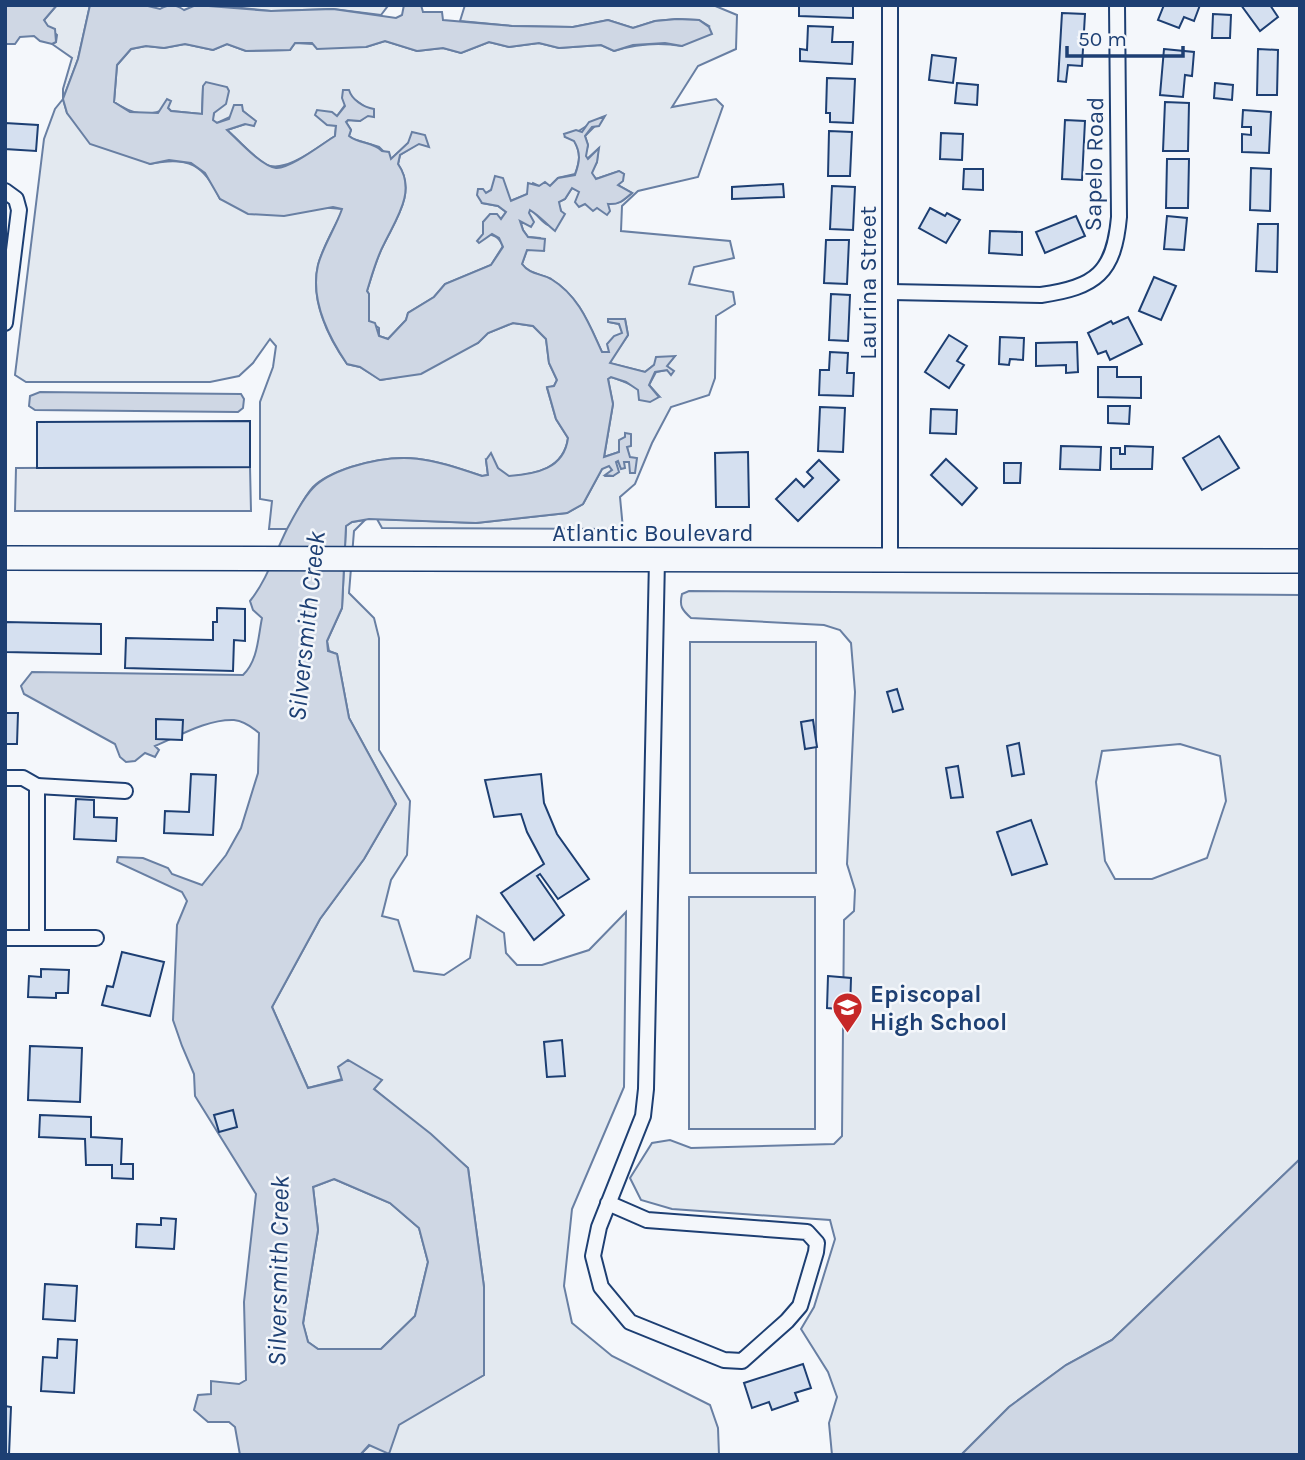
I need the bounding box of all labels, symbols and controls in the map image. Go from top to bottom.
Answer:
scale bar [1067,14,1182,58]
text: 50 m [1078,27,1127,51]
street label: Sapelo Road [1079,96,1109,232]
street label: Laurina Street [854,206,882,360]
street label: Atlantic Boulevard [552,519,754,547]
water label: Silversmith Creek [281,529,332,722]
place label: Episcopal High School [870,980,1007,1036]
school or university icon: Episcopal High School [830,991,864,1035]
water label: Silversmith Creek [261,1175,296,1367]

